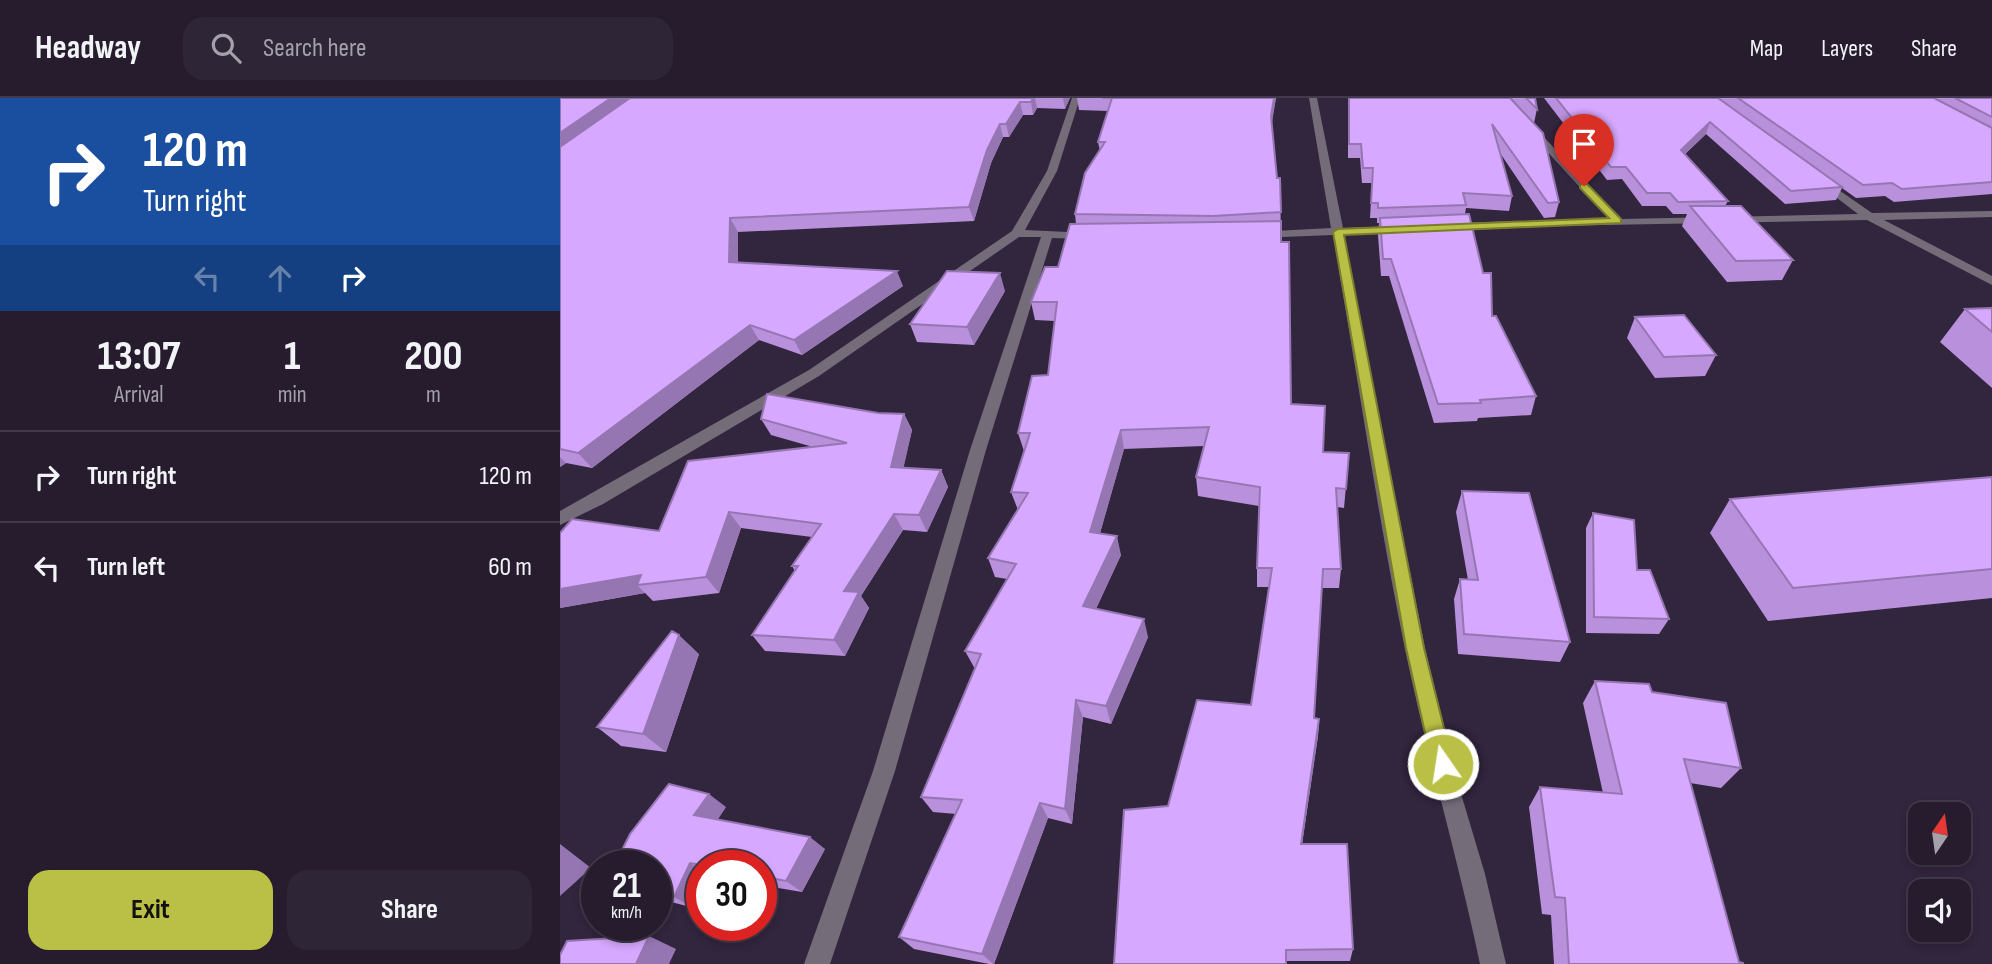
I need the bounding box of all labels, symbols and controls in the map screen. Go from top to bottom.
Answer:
search box [183,17,673,80]
text: Headway [35,28,141,68]
icon: search [207,29,245,67]
text: Search here [263,33,366,64]
text: Map [1750,34,1783,63]
text: Layers [1821,34,1873,63]
text: Share [1911,34,1957,63]
pin [1554,114,1614,186]
text: 120 m [143,122,248,181]
icon: arrive [1565,125,1603,163]
icon: right [28,126,119,217]
text: Turn right [143,182,247,221]
icon: left [188,259,226,297]
icon: ahead [261,259,299,297]
icon: right [334,259,372,297]
text: 13:07 [97,331,180,382]
text: 1 [284,331,301,382]
text: 200 [404,331,463,382]
text: Arrival [114,381,164,409]
text: min [278,381,307,409]
text: m [426,381,441,409]
icon: right [28,458,66,496]
text: Turn right [87,461,176,492]
text: 120 m [479,461,532,492]
icon: left [28,549,66,587]
text: Turn left [87,552,165,583]
text: 60 m [488,552,532,583]
position arrow [1406,727,1480,801]
north arrow [1908,802,1970,864]
map controls [1908,802,1971,942]
speed limit sign: 30 [686,850,777,941]
text: 21 [612,865,641,908]
button: Exit [28,870,273,950]
button: Share [287,870,532,950]
button: sound [1908,879,1971,942]
text: km/h [611,902,642,923]

